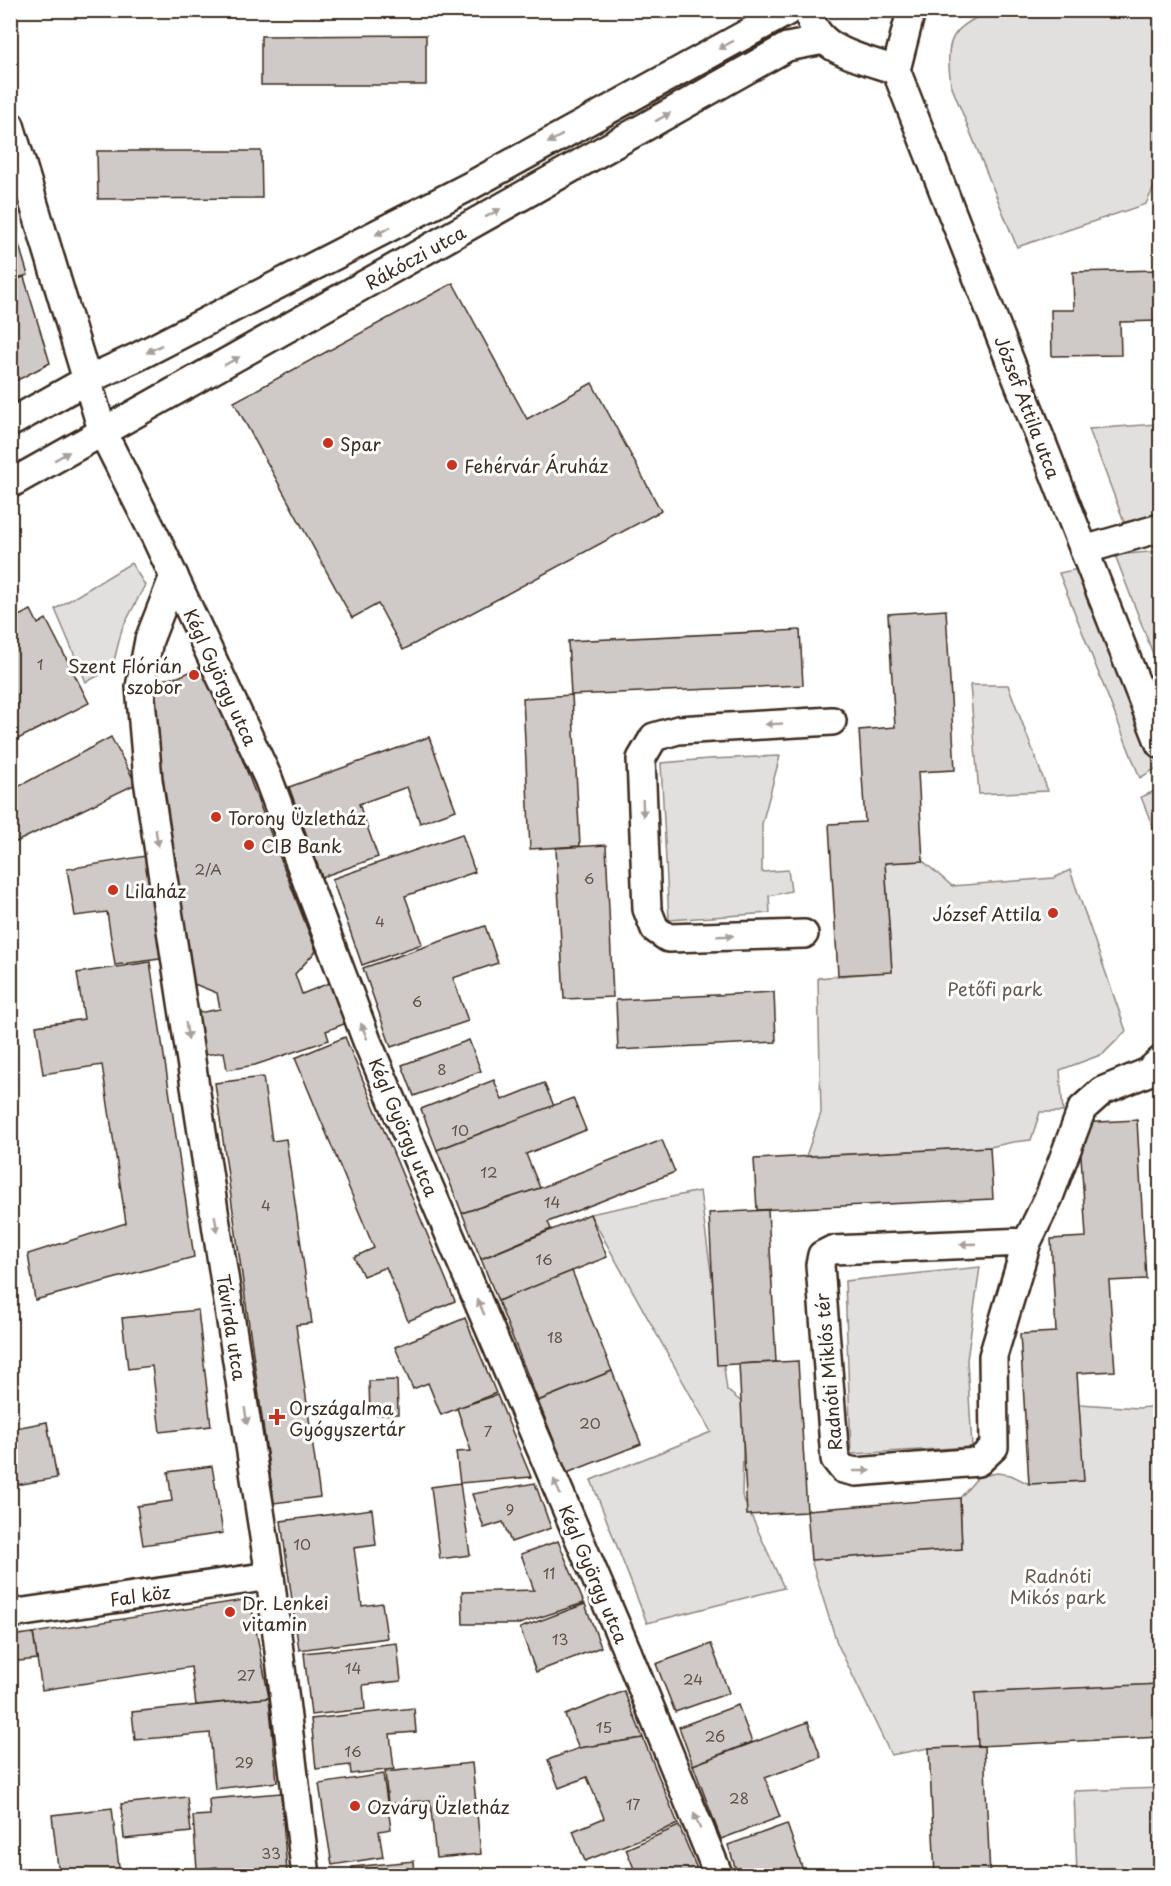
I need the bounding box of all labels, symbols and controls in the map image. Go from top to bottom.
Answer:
one-way arrow [718,40,734,51]
one-way arrow [655,112,672,122]
one-way arrow [546,134,563,144]
one-way arrow [485,208,502,218]
street label: Rákóczi utca [360,218,471,296]
one-way arrow [374,225,392,235]
street label: József Attila utca [988,332,1068,483]
one-way arrow [145,344,162,353]
one-way arrow [224,356,241,366]
place label: Spar [340,430,381,457]
marker: Spar [321,436,335,450]
one-way arrow [53,451,70,461]
place label: Fehérvár Áruház [464,452,609,479]
marker: Fehérvár Áruház [445,458,459,472]
street label: Kégl György utca [177,604,265,751]
house number: 1 [37,652,43,675]
place label: Szent Flórián szobor [67,652,183,700]
marker: Szent Flórián szobor [187,668,201,682]
one-way arrow [764,720,783,729]
one-way arrow [638,799,648,818]
place label: Torony Üzletház [228,804,366,831]
marker: Torony Üzletház [209,810,223,824]
one-way arrow [153,829,162,848]
place label: CIB Bank [261,832,342,859]
marker: CIB Bank [242,838,256,852]
house number: 2/A [194,857,222,880]
house number: 6 [584,866,594,889]
place label: Lilaház [125,877,187,904]
marker: Lilaház [106,883,120,897]
place label: József Attila [933,900,1042,927]
marker: József Attila [1046,906,1060,920]
house number: 4 [375,909,385,932]
one-way arrow [715,932,734,941]
park label: Petőfi park [947,975,1043,1002]
house number: 6 [412,989,422,1012]
one-way arrow [182,1022,191,1041]
one-way arrow [358,1022,368,1040]
street label: Kégl György utca [363,1054,446,1201]
house number: 8 [437,1057,447,1080]
house number: 10 [451,1118,469,1141]
house number: 12 [480,1160,498,1183]
house number: 14 [544,1190,560,1213]
house number: 4 [261,1193,271,1216]
one-way arrow [212,1214,221,1233]
one-way arrow [959,1240,978,1249]
house number: 16 [535,1247,553,1270]
street label: Távirda utca [210,1272,254,1383]
street label: Radnóti Miklós tér [808,1291,848,1452]
one-way arrow [475,1298,485,1316]
house number: 18 [547,1325,563,1348]
place label: Országalma Gyógyszertár [289,1394,406,1442]
one-way arrow [241,1407,250,1426]
marker: Országalma Gyógyszertár [270,1410,284,1424]
house number: 20 [579,1411,601,1434]
house number: 7 [484,1419,493,1442]
one-way arrow [852,1466,871,1476]
one-way arrow [552,1477,562,1495]
house number: 9 [506,1497,514,1520]
street label: Kégl György utca [553,1501,636,1648]
house number: 10 [293,1532,311,1555]
house number: 11 [543,1561,555,1584]
park label: Radnóti Mikós park [1010,1562,1106,1610]
street label: Fal köz [108,1577,172,1613]
place label: Dr. Lenkei vitamin [242,1589,329,1637]
marker: Dr. Lenkei vitamin [223,1605,237,1619]
house number: 13 [552,1627,568,1650]
house number: 14 [345,1656,361,1679]
house number: 27 [237,1663,256,1686]
house number: 24 [683,1667,703,1690]
house number: 15 [596,1715,612,1738]
house number: 26 [705,1724,725,1747]
house number: 16 [344,1739,362,1762]
house number: 29 [234,1750,254,1773]
house number: 28 [729,1786,749,1809]
house number: 17 [626,1792,640,1815]
place label: Ozváry Üzletház [367,1793,510,1820]
marker: Ozváry Üzletház [348,1799,362,1813]
one-way arrow [692,1812,702,1830]
house number: 33 [261,1841,281,1864]

